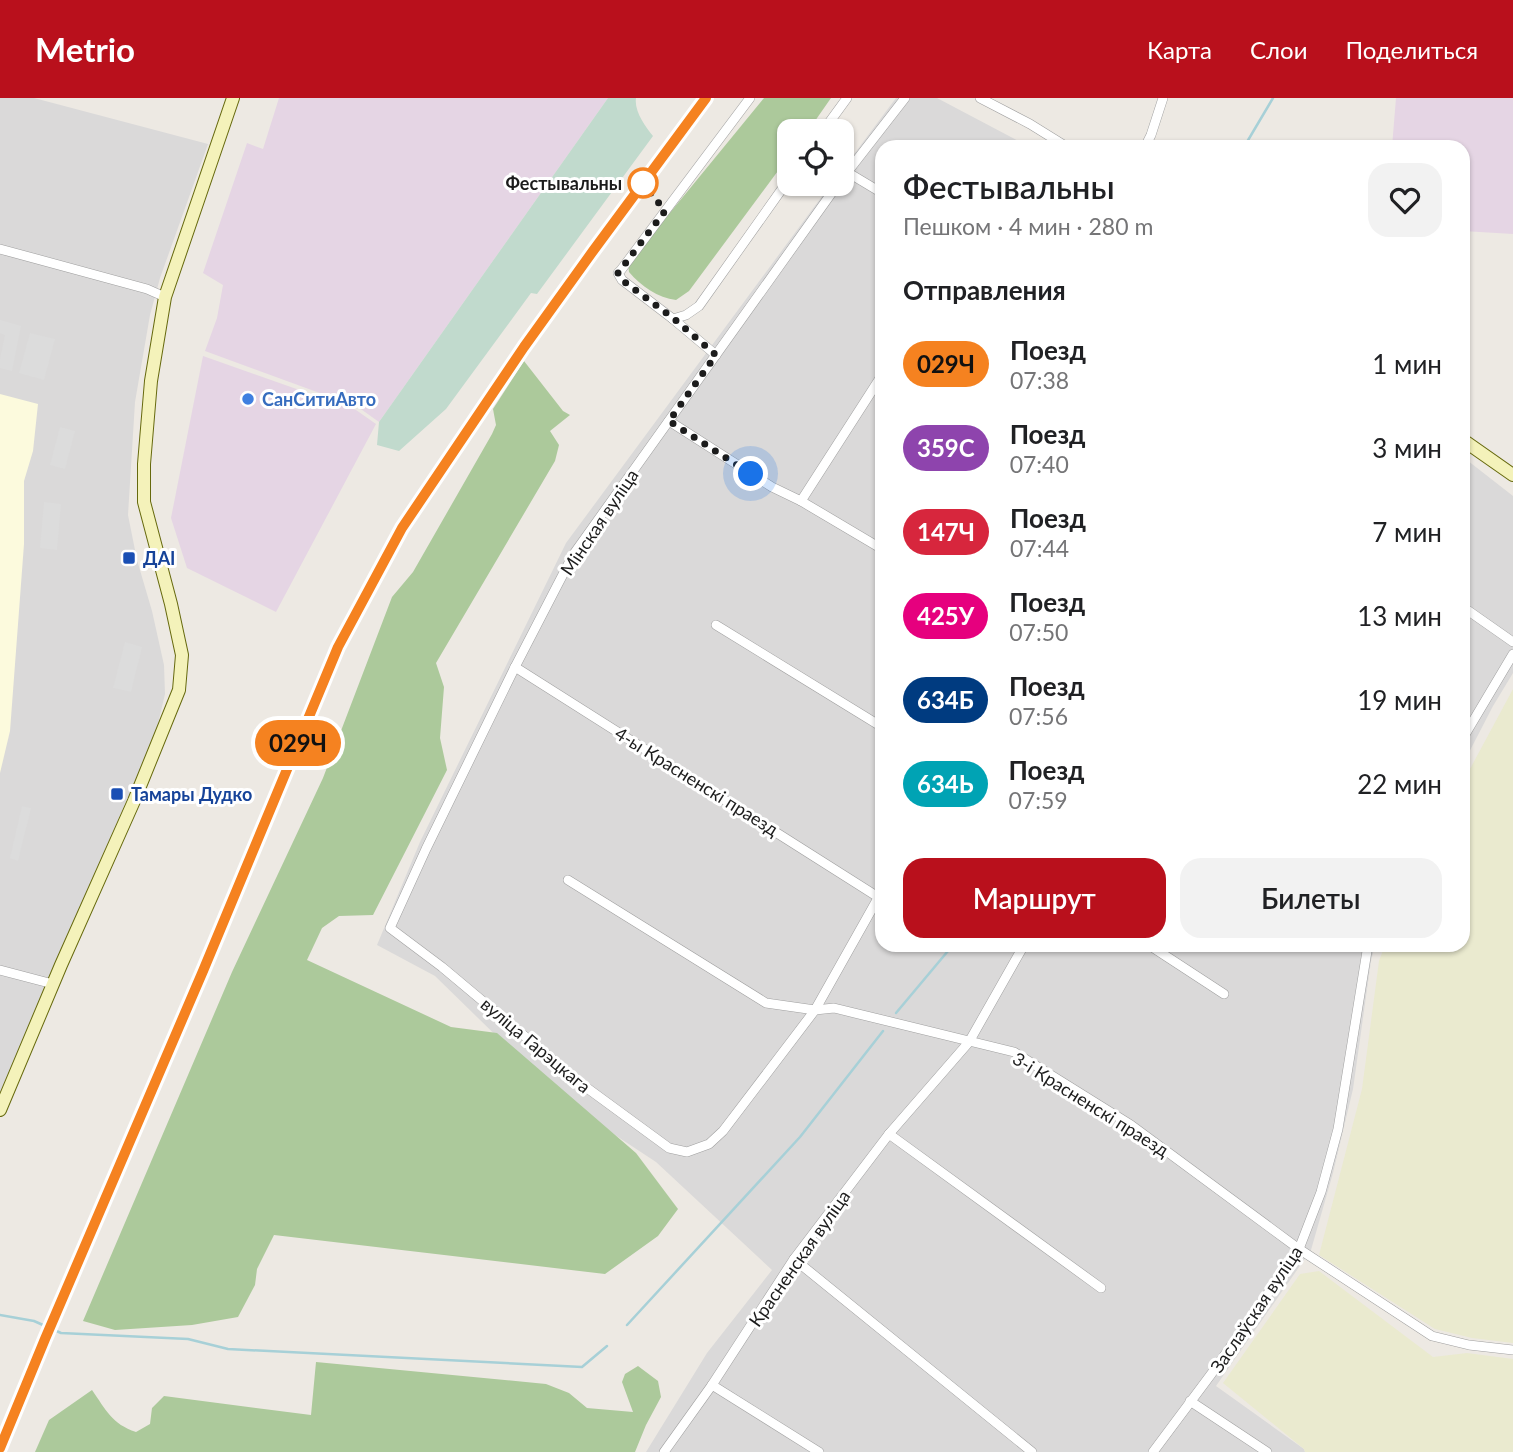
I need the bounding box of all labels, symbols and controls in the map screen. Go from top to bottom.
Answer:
text: Metrio [35,29,135,69]
text: Карта [1147,35,1212,64]
text: Слои [1250,35,1307,64]
text: Поделиться [1345,35,1478,64]
map controls [777,119,854,196]
button: locate [777,119,854,196]
button: heart [1368,163,1442,237]
text: Фестывальны [903,166,1115,206]
marker: Фестывальны [628,168,658,198]
place label: Фестывальны [505,172,622,194]
text: Пешком · 4 мин · 280 m [903,212,1153,240]
text: Отправления [903,274,1066,306]
text: Поезд [1010,334,1086,366]
text: 1 мин [1372,348,1442,380]
text: 029Ч [917,349,975,378]
text: 07:38 [1010,366,1069,394]
place label: СанСитиАвто [262,388,376,410]
marker: СанСитиАвто [240,391,256,407]
text: Поезд [1010,418,1086,450]
text: 3 мин [1372,432,1442,464]
text: 359С [917,433,975,462]
text: 07:40 [1010,450,1069,478]
your location [733,456,768,491]
street label: Мінская вуліца [555,465,643,579]
text: Поезд [1010,502,1086,534]
text: 7 мин [1372,516,1442,548]
text: 147Ч [917,517,975,546]
text: 07:44 [1010,534,1069,562]
place label: ДАІ [143,547,175,569]
marker: ДАІ [121,550,137,566]
text: Поезд [1009,586,1085,618]
text: 13 мин [1357,600,1442,632]
text: 425У [917,601,974,630]
text: 07:50 [1009,618,1068,646]
text: Поезд [1009,670,1085,702]
text: 19 мин [1357,684,1442,716]
text: 634Б [917,685,974,714]
text: 07:56 [1009,702,1068,730]
line badge: 029Ч [249,720,347,766]
street label: 4-ы Красненскі праезд [611,722,783,840]
text: 029Ч [269,728,327,757]
text: Поезд [1009,754,1085,786]
text: 22 мин [1357,768,1442,800]
text: 634Ь [917,769,974,798]
place label: Тамары Дудко [131,783,252,805]
marker: Тамары Дудко [109,786,125,802]
text: 07:59 [1009,786,1068,814]
button: Маршрут [903,858,1166,938]
button: Билеты [1180,858,1442,938]
street label: вуліца Гарэцкага [477,993,595,1097]
street label: 3-і Красненскі праезд [1009,1047,1173,1161]
street label: Красненская вуліца [744,1186,854,1330]
street label: Заслаўская вуліца [1205,1241,1307,1377]

